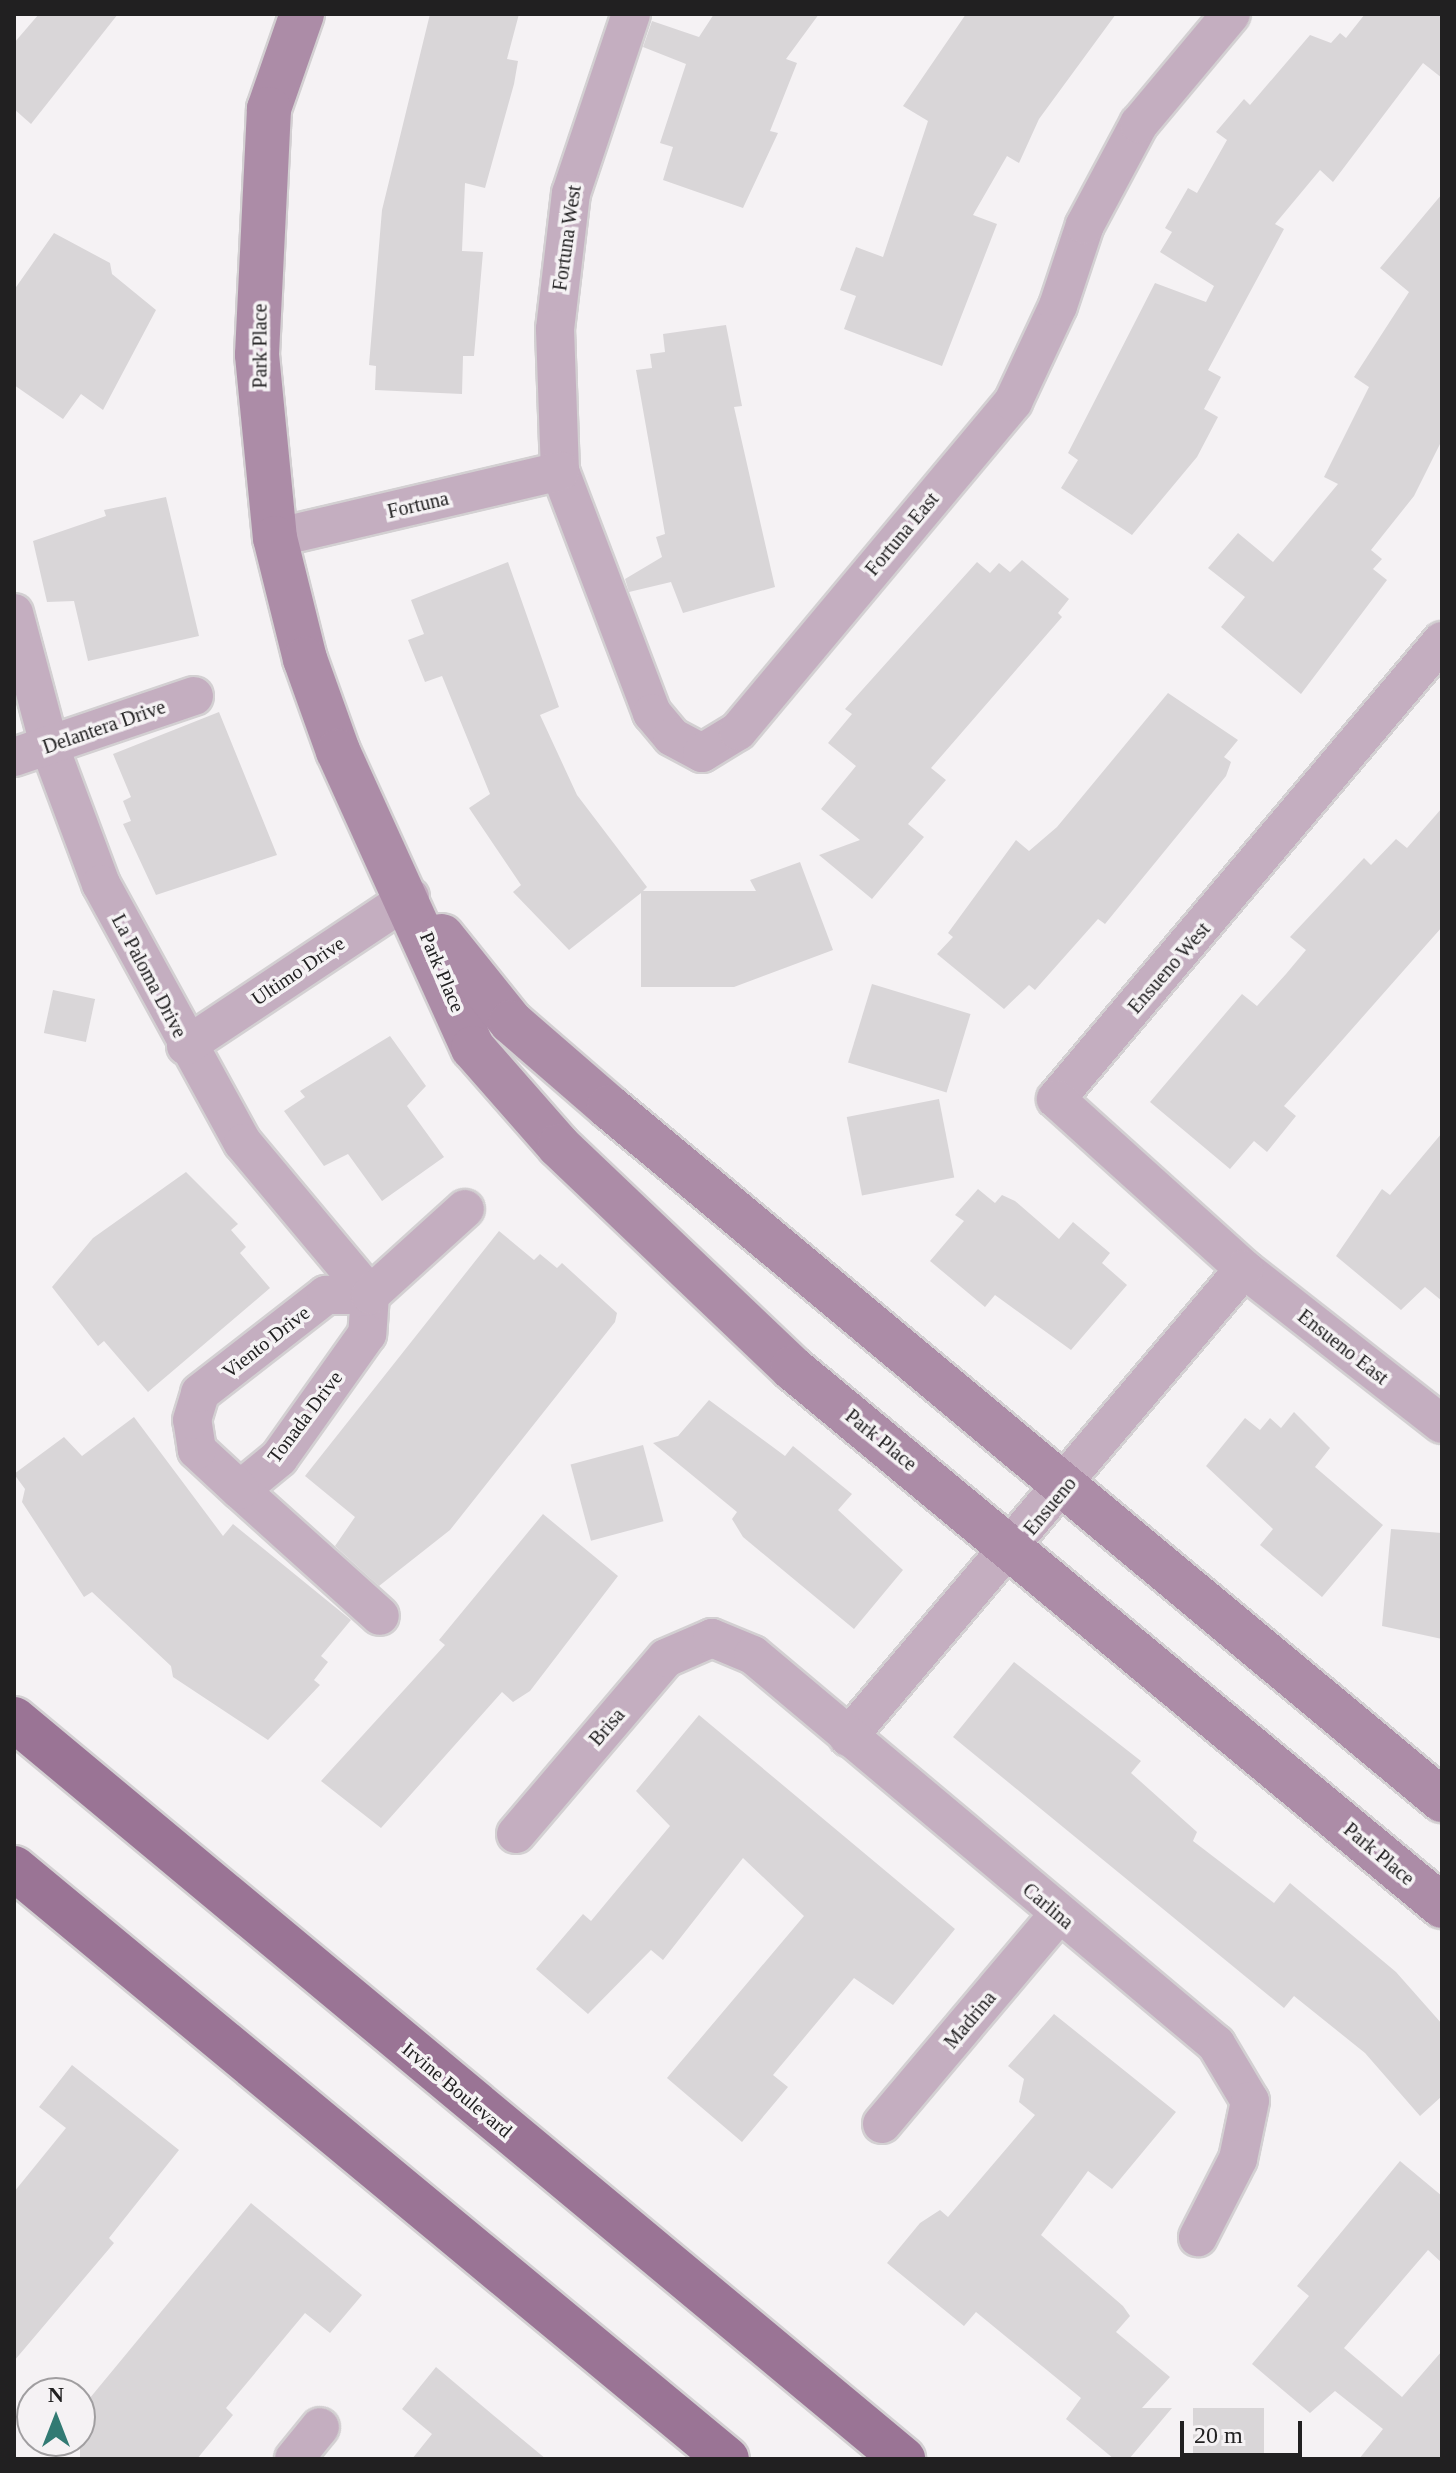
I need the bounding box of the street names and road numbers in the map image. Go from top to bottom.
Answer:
street label: Fortuna West [548,183,586,293]
street label: Park Place [248,304,272,388]
street label: Fortuna [385,486,451,524]
street label: Fortuna East [860,487,944,581]
street label: Delantera Drive [39,695,169,759]
street label: La Paloma Drive [106,910,192,1042]
street label: Ensueno West [1123,917,1215,1019]
street label: Park Place [414,928,470,1016]
street label: Ultimo Drive [247,931,349,1011]
street label: Viento Drive [218,1301,314,1383]
street label: Ensueno East [1293,1304,1393,1390]
street label: Tonada Drive [263,1366,347,1468]
street label: Park Place [840,1404,922,1476]
street label: Ensueno [1019,1472,1081,1540]
street label: Brisa [584,1703,630,1751]
street label: Park Place [1339,1817,1419,1891]
street label: Carlina [1018,1878,1078,1934]
street label: Madrina [939,1986,1001,2054]
street label: Irvine Boulevard [397,2037,517,2143]

